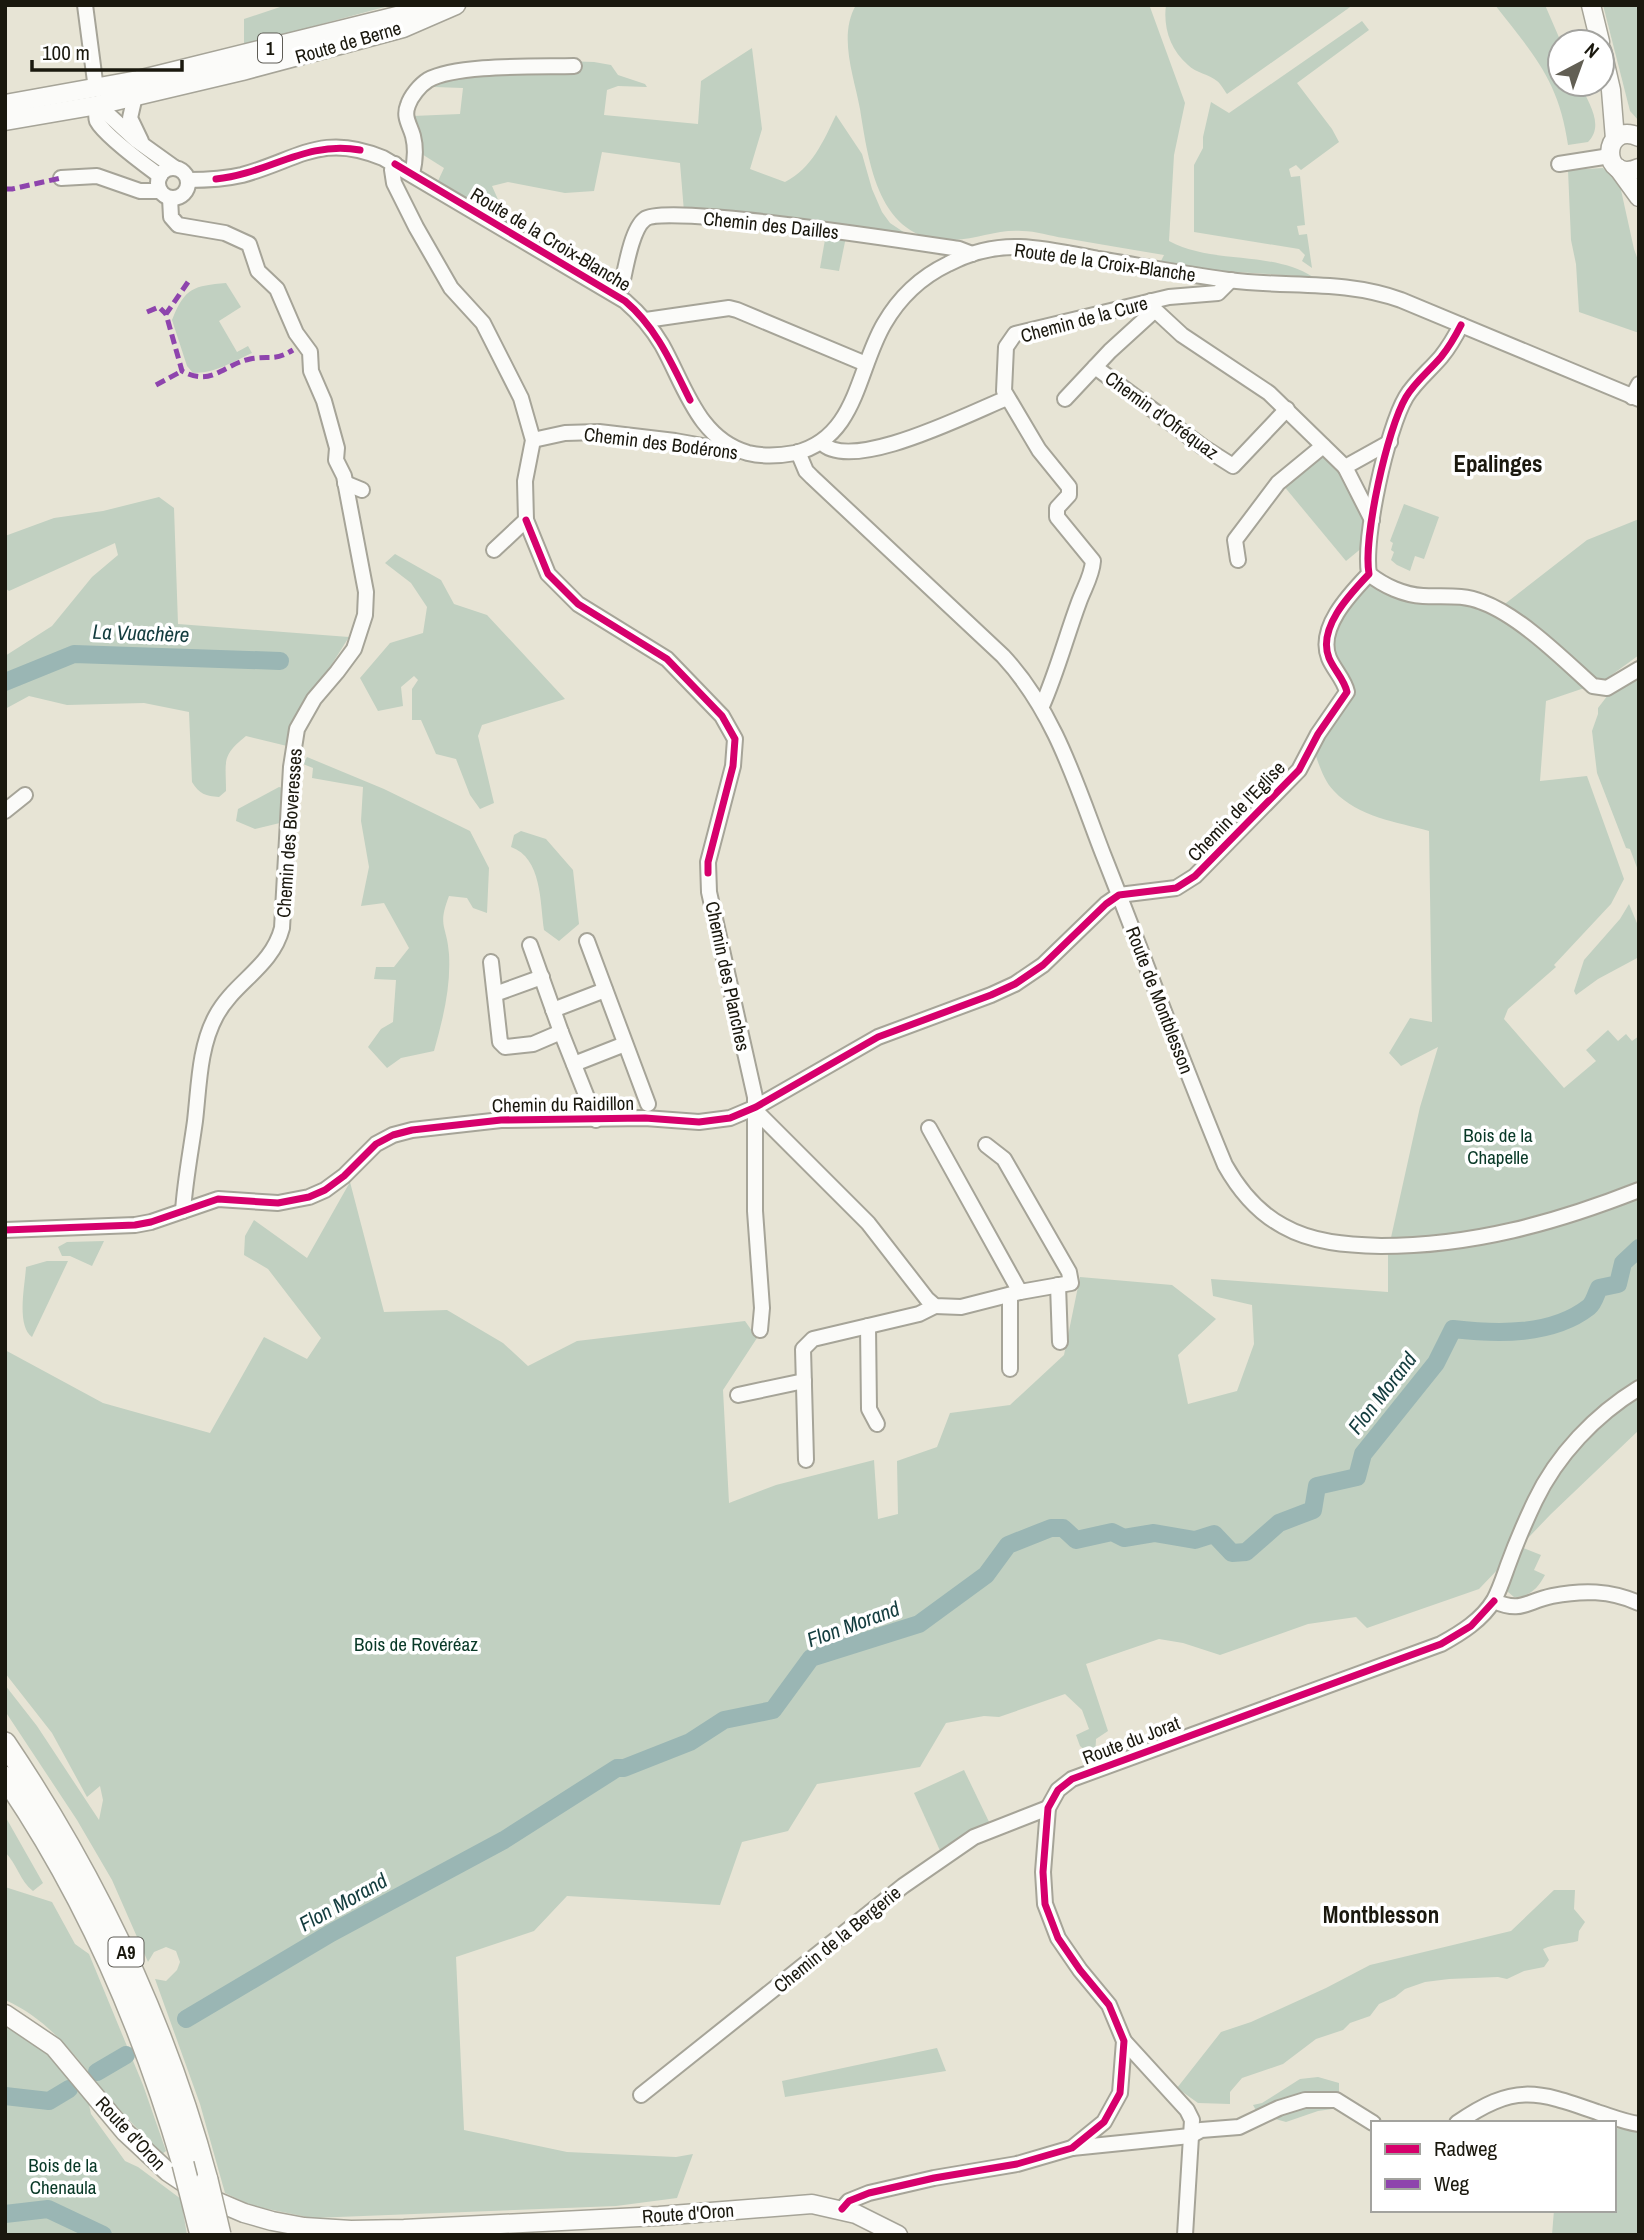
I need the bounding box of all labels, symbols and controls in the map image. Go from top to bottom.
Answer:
street label: Route de Berne [292,14,404,70]
scale bar [32,28,182,72]
north arrow [1546,28,1616,98]
road number: 1 [258,33,282,62]
text: N [1579,37,1605,64]
text: 100 m [42,38,90,67]
street label: Route de la Croix-Blanche [466,181,636,297]
street label: Chemin des Dailles [702,205,840,245]
street label: Route de la Croix-Blanche [1013,236,1197,288]
street label: Chemin de la Cure [1017,290,1151,348]
street label: Chemin d'Ofréquaz [1100,365,1224,465]
street label: Chemin des Bodérons [582,421,740,465]
district label: Epalinges [1453,448,1543,479]
water label: La Vuachère [92,617,190,649]
street label: Chemin des Boveresses [270,747,308,919]
street label: Chemin de l'Eglise [1181,755,1291,867]
street label: Chemin des Planches [699,899,757,1053]
street label: Route de Montblesson [1120,923,1200,1077]
street label: Chemin du Raidillon [492,1090,634,1118]
park label: Bois de la Chapelle [1463,1122,1533,1170]
water label: Flon Morand [1341,1346,1423,1440]
water label: Flon Morand [803,1594,904,1654]
park label: Bois de Rovéréaz [354,1631,478,1657]
street label: Route du Jorat [1079,1709,1184,1770]
water label: Flon Morand [294,1866,393,1938]
street label: Chemin de la Bergerie [768,1880,906,1998]
district label: Montblesson [1323,1899,1439,1930]
road number: A9 [108,1938,144,1966]
street label: Route d'Oron [90,2090,172,2176]
legend [1371,2121,1616,2212]
text: Radweg [1434,2134,1498,2163]
park label: Bois de la Chenaula [28,2152,98,2200]
text: Weg [1434,2169,1470,2198]
street label: Route d'Oron [641,2197,735,2229]

